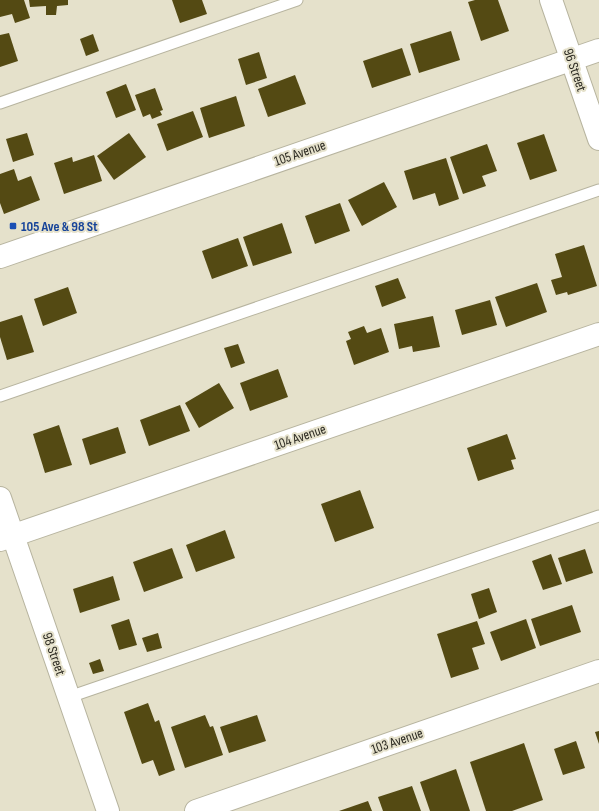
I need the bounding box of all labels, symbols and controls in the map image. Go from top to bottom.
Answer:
street label: 96 Street [560,46,590,94]
street label: 105 Avenue [272,136,328,170]
place label: 105 Ave & 98 St [21,218,98,235]
marker: 105 Ave & 98 St [8,221,18,231]
street label: 104 Avenue [272,420,328,454]
street label: 98 Street [39,630,69,678]
street label: 103 Avenue [369,724,425,758]

